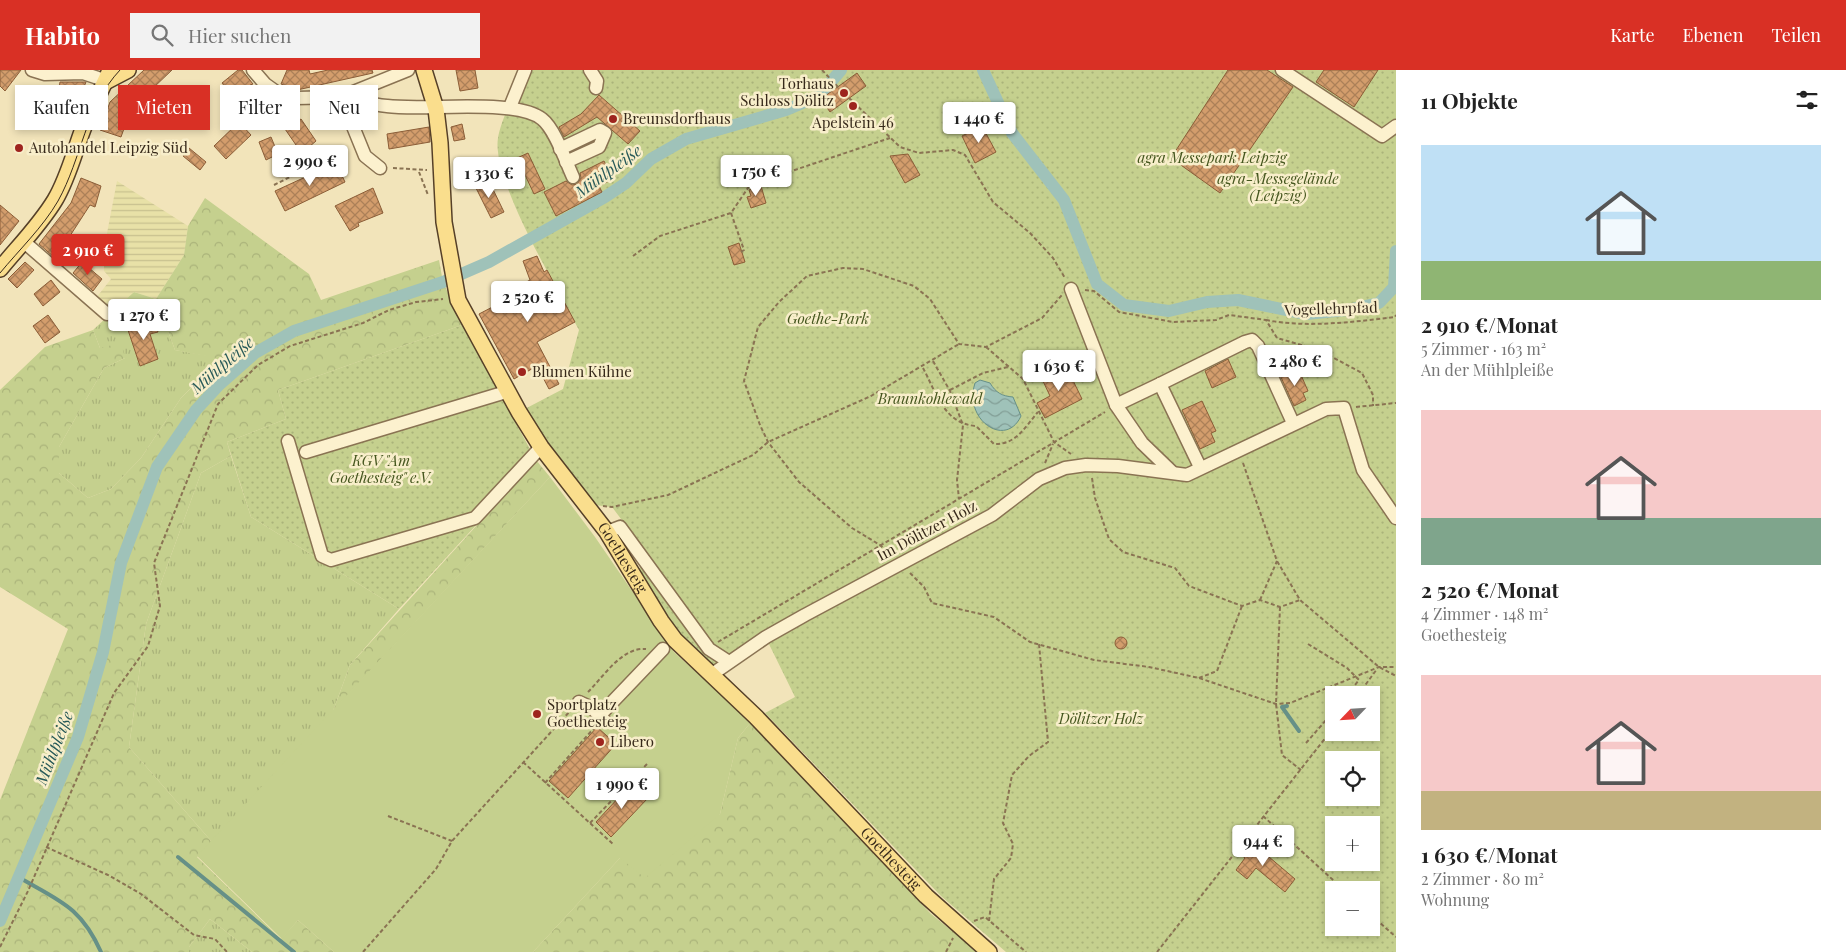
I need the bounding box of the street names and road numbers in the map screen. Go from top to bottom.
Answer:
street label: Vogellehrpfad [1283,296,1378,320]
street label: Im Dölitzer Holz [873,495,980,565]
street label: Goethesteig [594,517,653,597]
street label: Goethesteig [857,822,926,894]

